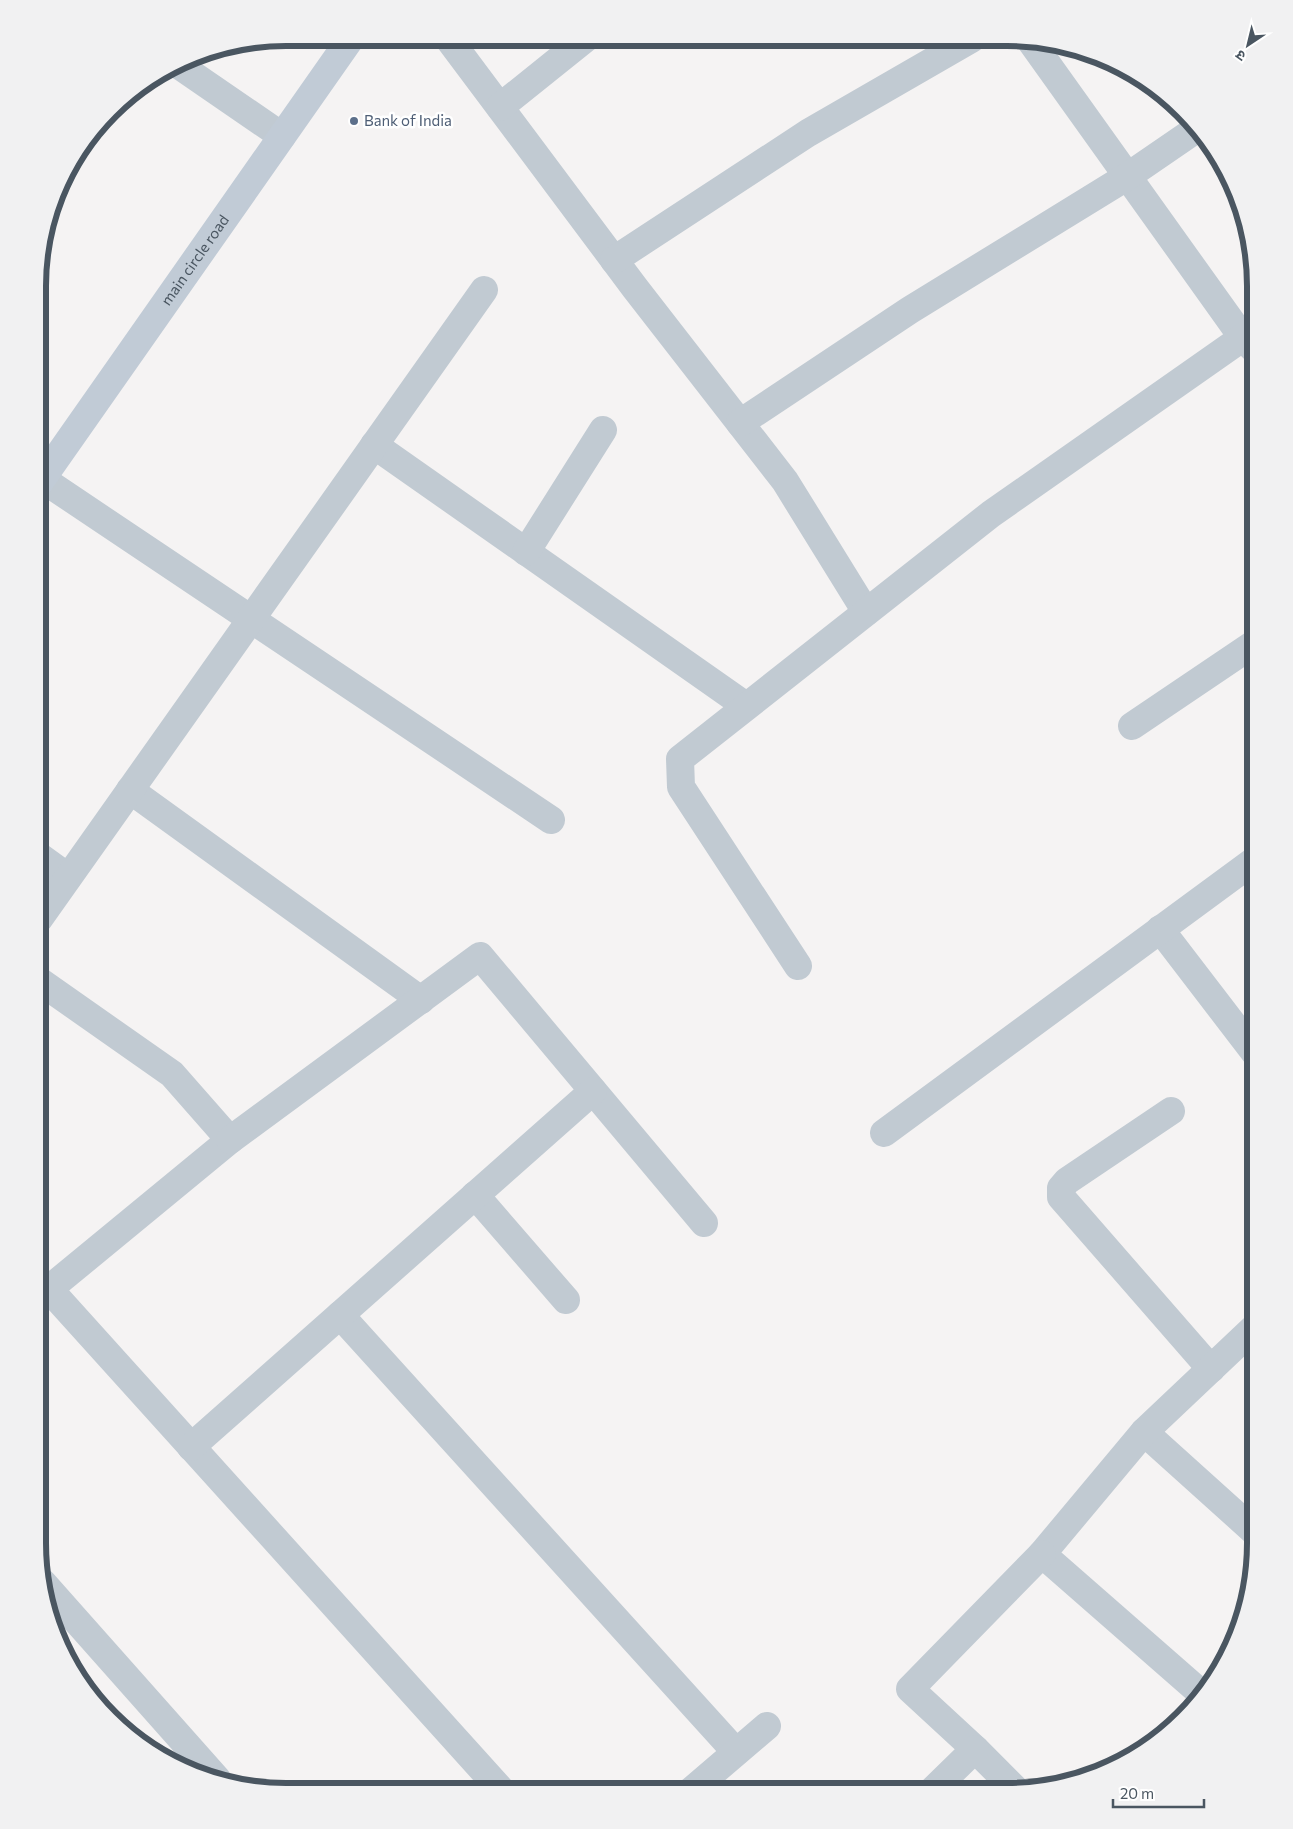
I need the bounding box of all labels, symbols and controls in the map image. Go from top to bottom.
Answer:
north arrow [1223,20,1273,70]
text: उ [1231,46,1248,65]
place label: Bank of India [364,111,452,129]
marker: Bank of India [348,115,360,127]
street label: main circle road [156,211,232,309]
scale bar [1113,1776,1204,1808]
text: 20 m [1120,1784,1154,1802]

